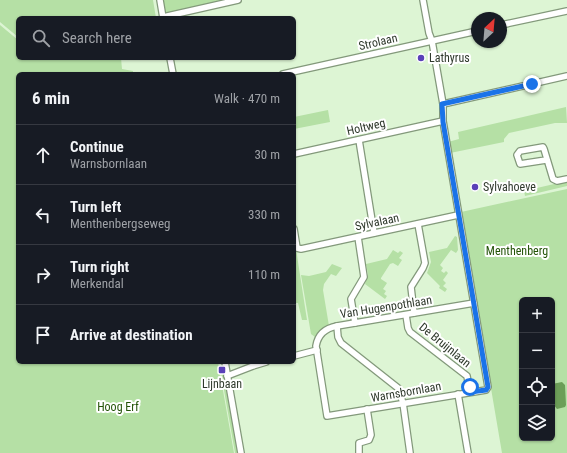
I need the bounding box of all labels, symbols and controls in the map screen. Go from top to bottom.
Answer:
north arrow [471,12,507,48]
search box [16,16,296,60]
icon: search [30,27,52,49]
text: Search here [62,29,132,47]
street label: Strolaan [357,31,399,53]
place label: Lathyrus [429,51,470,65]
marker: Lathyrus [416,53,426,63]
route end [523,75,541,93]
text: 6 min [32,88,70,108]
text: Walk · 470 m [214,91,280,106]
street label: Holtweg [345,116,387,138]
text: Continue [70,138,124,156]
icon: ahead [32,144,54,166]
text: 30 m [254,147,280,162]
text: Warnsbornlaan [70,156,147,171]
place label: Sylvahoeve [483,180,536,194]
marker: Sylvahoeve [470,182,480,192]
text: Turn left [70,198,121,216]
icon: left [32,204,54,226]
text: 330 m [248,207,280,222]
street label: Sylvalaan [354,210,401,234]
text: Menthenbergseweg [70,216,170,231]
park label: Menthenberg [486,244,548,258]
text: Turn right [70,258,129,276]
icon: right [32,264,54,286]
text: 110 m [248,267,280,282]
text: Merkendal [70,276,124,291]
street label: Van Hugenpothlaan [339,293,433,321]
map controls [519,297,555,441]
button: + [519,297,555,333]
street label: De Bruijnlaan [416,320,474,370]
icon: arrive [32,324,54,346]
text: Arrive at destination [70,326,193,344]
button: − [519,333,555,369]
marker: Lijnbaan [217,365,227,375]
button: locate [519,369,555,405]
place label: Lijnbaan [202,377,242,391]
route start [461,378,479,396]
street label: Warnsbornlaan [370,379,442,405]
park label: Hoog Erf [97,400,139,414]
button: layers [519,405,555,441]

